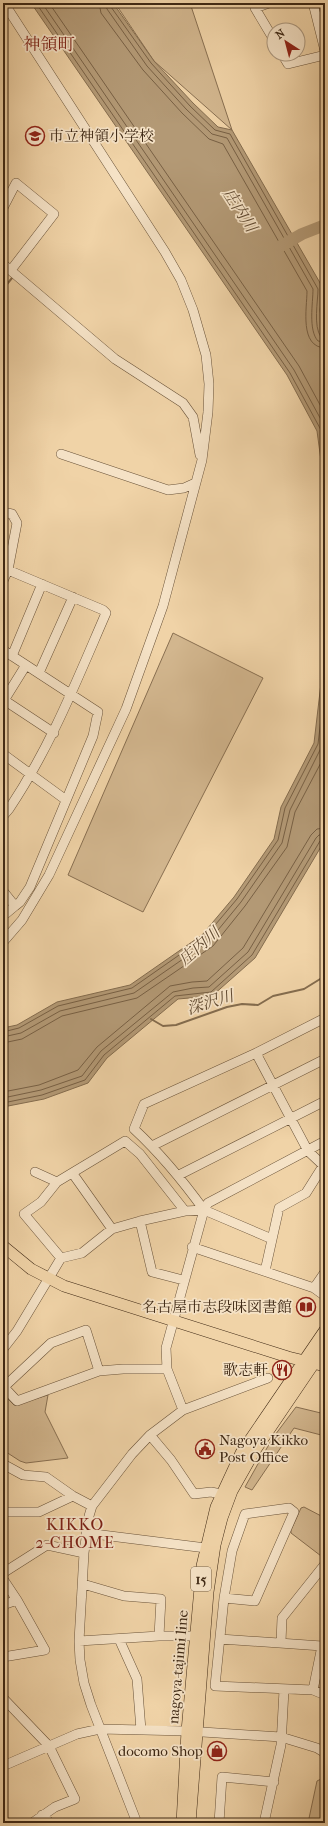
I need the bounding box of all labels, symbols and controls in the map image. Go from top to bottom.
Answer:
north arrow [266,22,306,62]
text: N [273,26,288,42]
district label: 神領町 [24,34,75,54]
school or university icon: 市立神領小学校 [24,125,46,147]
place label: 市立神領小学校 [49,127,154,145]
water label: 庄内川 [219,185,262,237]
water label: 庄内川 [175,922,225,969]
water label: 深沢川 [184,985,238,1018]
library icon: 名古屋市志段味図書館 [295,1296,317,1318]
place label: 名古屋市志段味図書館 [142,1298,292,1316]
restaurant icon: 歌志軒 [271,1359,293,1381]
place label: 歌志軒 [223,1361,268,1379]
place label: Nagoya Kikko Post Office [219,1431,309,1466]
public building icon: Nagoya Kikko Post Office [194,1438,216,1460]
district label: KIKKO 2-CHOME [35,1515,115,1552]
road number: 15 [191,1567,211,1591]
street label: nagoya-tajimi line [164,1609,192,1725]
shop icon: docomo Shop [206,1740,228,1762]
place label: docomo Shop [118,1742,203,1760]

